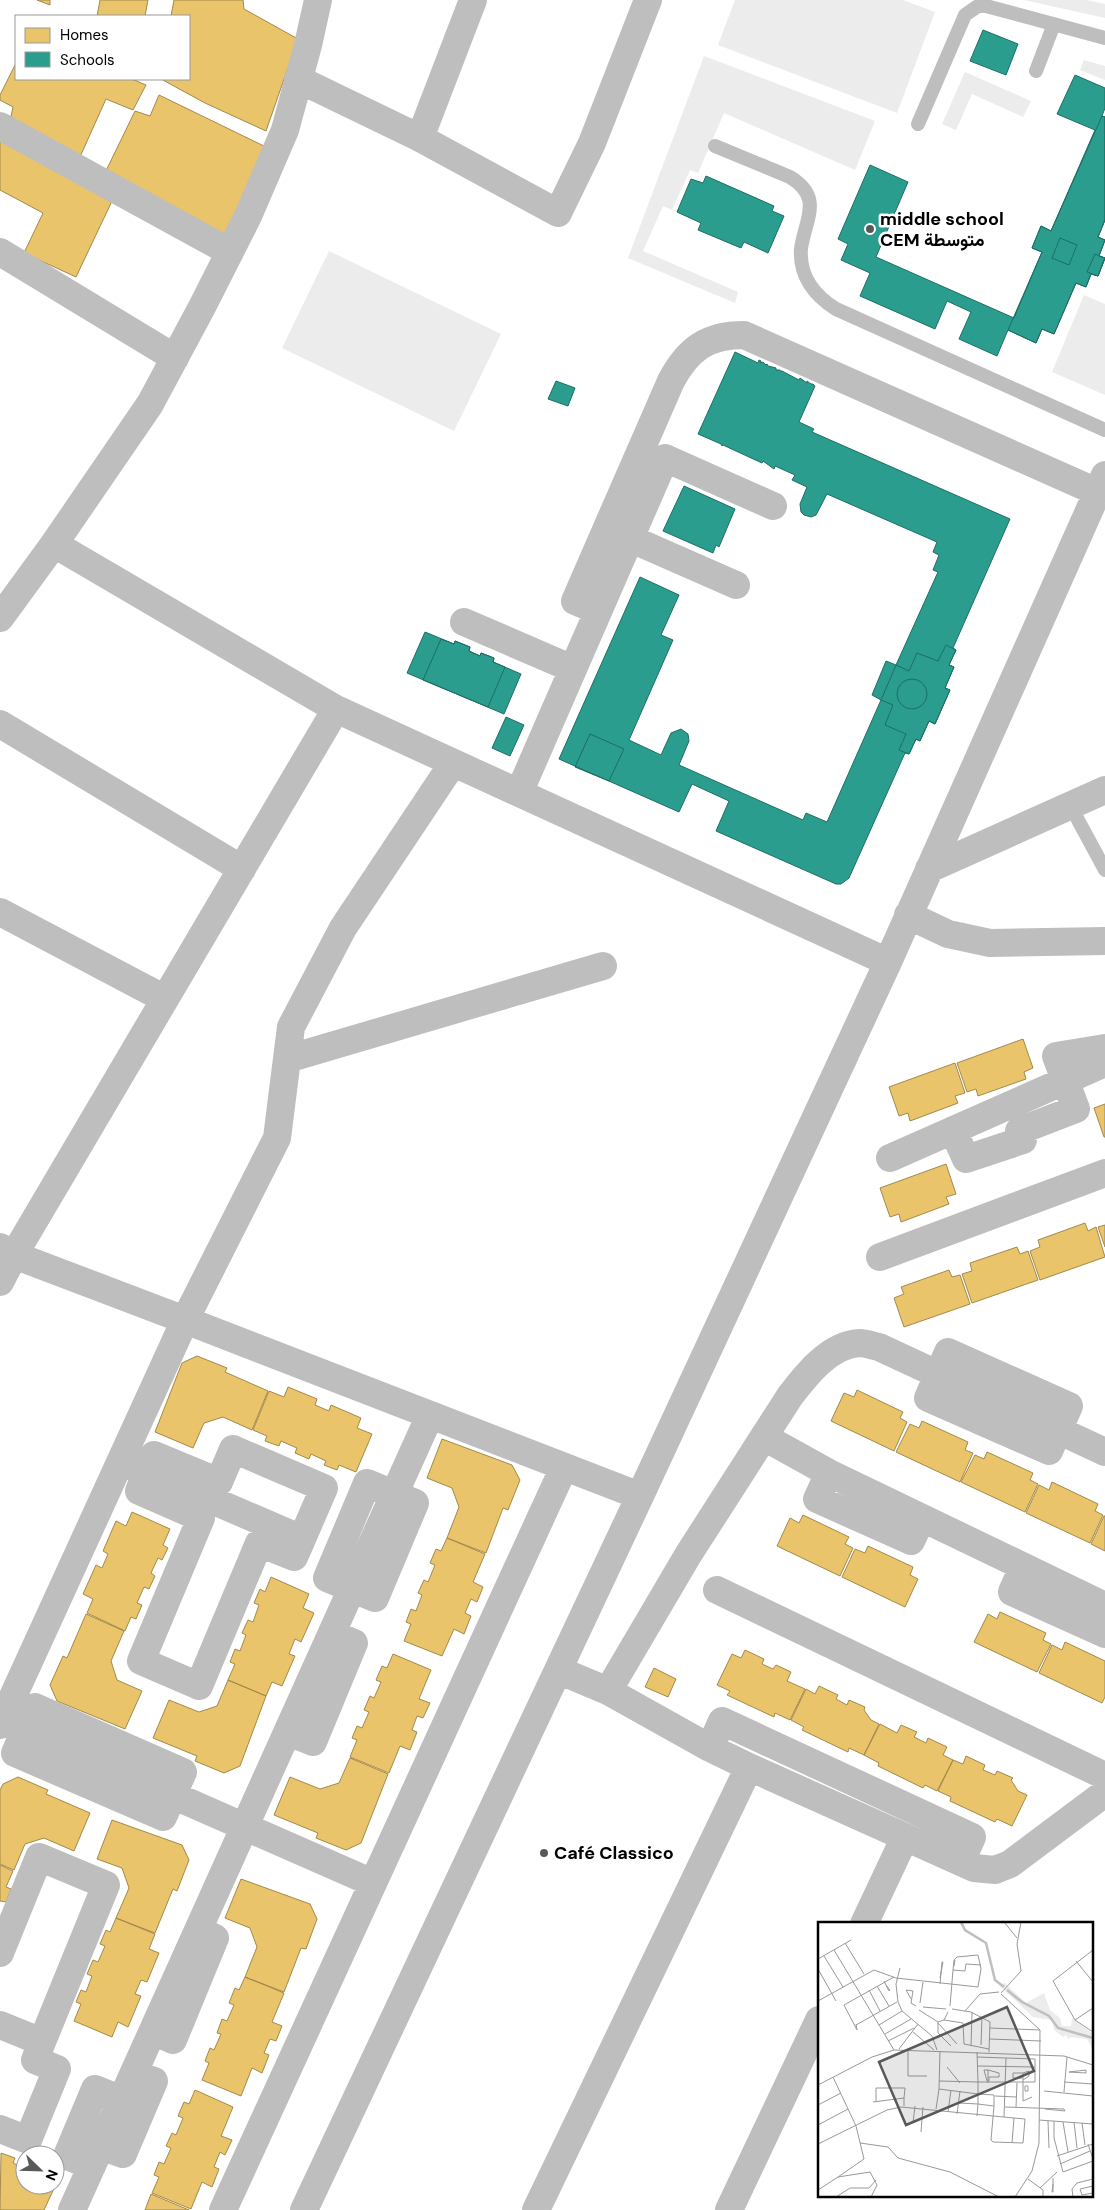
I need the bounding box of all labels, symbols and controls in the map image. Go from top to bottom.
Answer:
legend [15,15,190,80]
text: Homes [60,25,109,45]
text: Schools [60,50,115,70]
place label: middle school CEM متوسطة [880,207,1004,252]
marker: middle school CEM متوسطة [864,223,876,235]
place label: Café Classico [554,1841,674,1865]
marker: Café Classico [538,1847,550,1859]
inset map [818,1922,1092,2198]
north arrow [15,2145,65,2195]
text: N [42,2167,62,2183]

